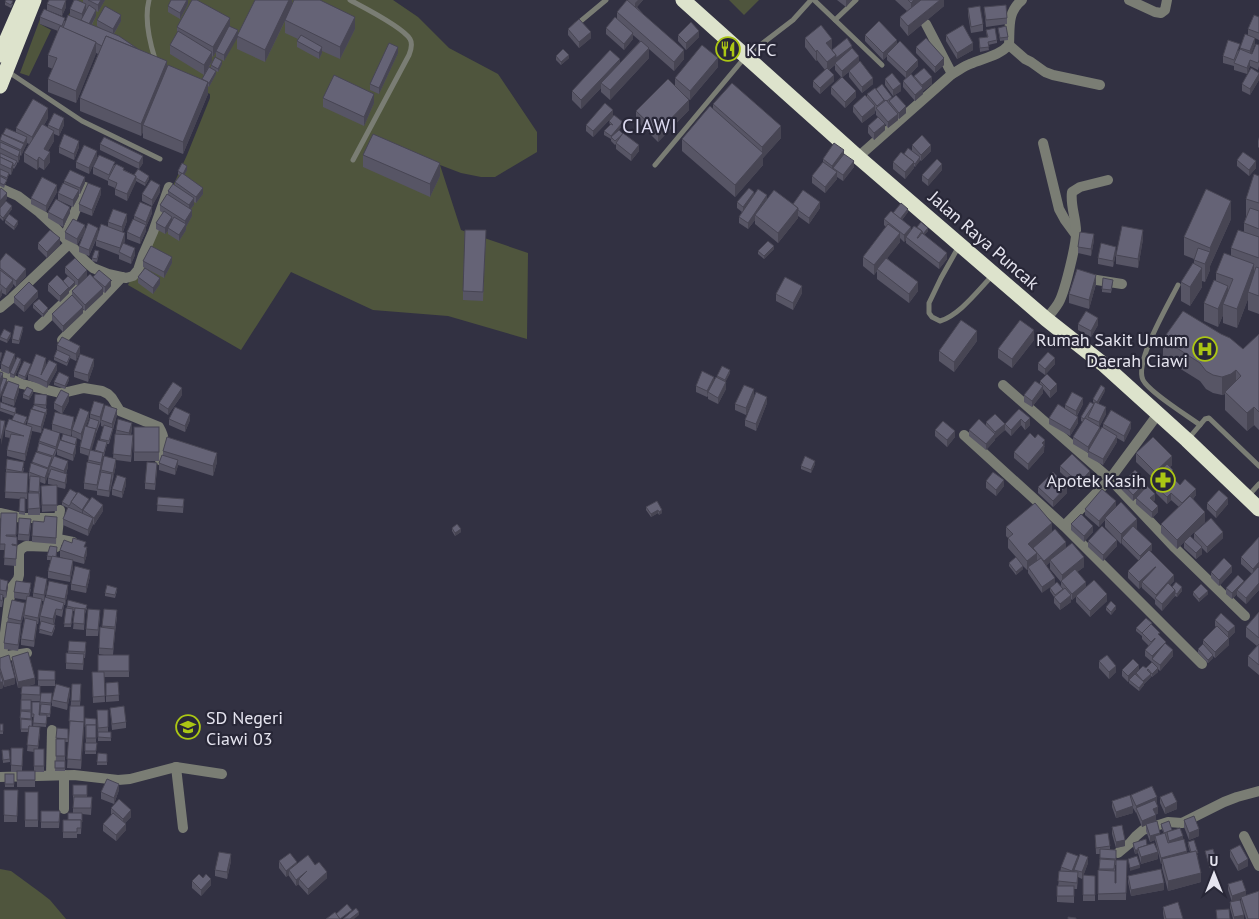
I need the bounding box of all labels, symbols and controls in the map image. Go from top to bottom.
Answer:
restaurant icon: KFC [715,36,741,62]
place label: KFC [746,38,777,61]
district label: CIAWI [622,113,678,139]
street label: Jalan Raya Puncak [923,185,1044,295]
place label: Rumah Sakit Umum Daerah Ciawi [1036,328,1188,372]
hospital icon: Rumah Sakit Umum Daerah Ciawi [1192,336,1218,362]
pharmacy icon: Apotek Kasih [1150,467,1176,493]
place label: Apotek Kasih [1046,469,1146,492]
place label: SD Negeri Ciawi 03 [206,706,283,750]
school or university icon: SD Negeri Ciawi 03 [175,714,201,740]
north arrow [1189,849,1239,899]
text: U [1210,852,1218,870]

